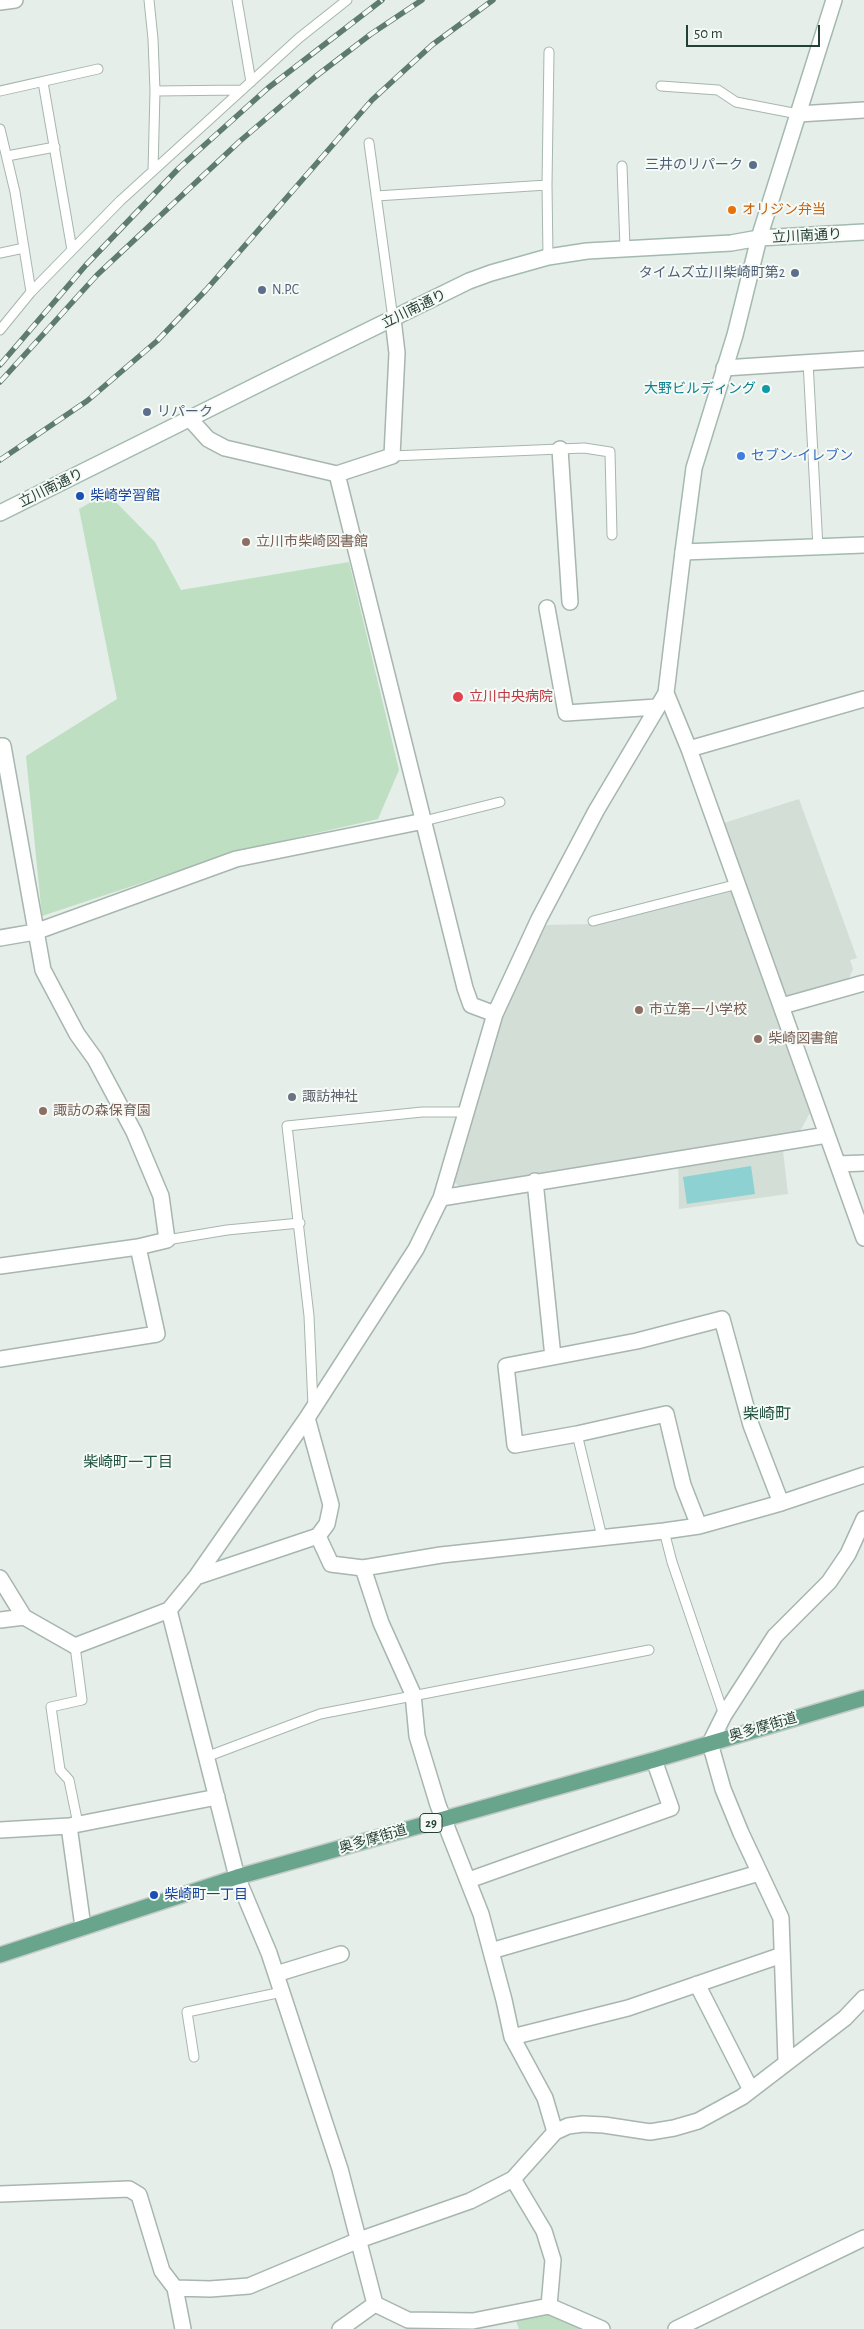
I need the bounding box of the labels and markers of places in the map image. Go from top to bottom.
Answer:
place label: 三井のリパーク [645,157,743,173]
marker: 三井のリパーク [747,159,759,171]
place label: オリジン弁当 [742,202,826,218]
marker: オリジン弁当 [726,204,738,216]
place label: タイムズ立川柴崎町第2 [639,265,785,281]
marker: タイムズ立川柴崎町第2 [789,267,801,279]
place label: N.P.C [272,282,299,298]
marker: N.P.C [256,284,268,296]
place label: 大野ビルディング [644,381,756,397]
marker: 大野ビルディング [760,383,772,395]
place label: リパーク [157,404,213,420]
marker: リパーク [141,406,153,418]
place label: セブン-イレブン [751,448,853,464]
marker: セブン-イレブン [735,450,747,462]
place label: 柴崎学習館 [90,488,160,504]
marker: 柴崎学習館 [74,490,86,502]
place label: 立川市柴崎図書館 [256,534,368,550]
marker: 立川市柴崎図書館 [240,536,252,548]
place label: 立川中央病院 [469,689,553,705]
marker: 立川中央病院 [451,690,465,704]
place label: 市立第一小学校 [649,1002,747,1018]
marker: 市立第一小学校 [633,1004,645,1016]
place label: 柴崎図書館 [768,1031,838,1047]
marker: 柴崎図書館 [752,1033,764,1045]
place label: 諏訪神社 [302,1089,358,1105]
marker: 諏訪神社 [286,1091,298,1103]
place label: 諏訪の森保育園 [53,1103,151,1119]
marker: 諏訪の森保育園 [37,1105,49,1117]
place label: 柴崎町一丁目 [164,1887,248,1903]
marker: 柴崎町一丁目 [148,1889,160,1901]

